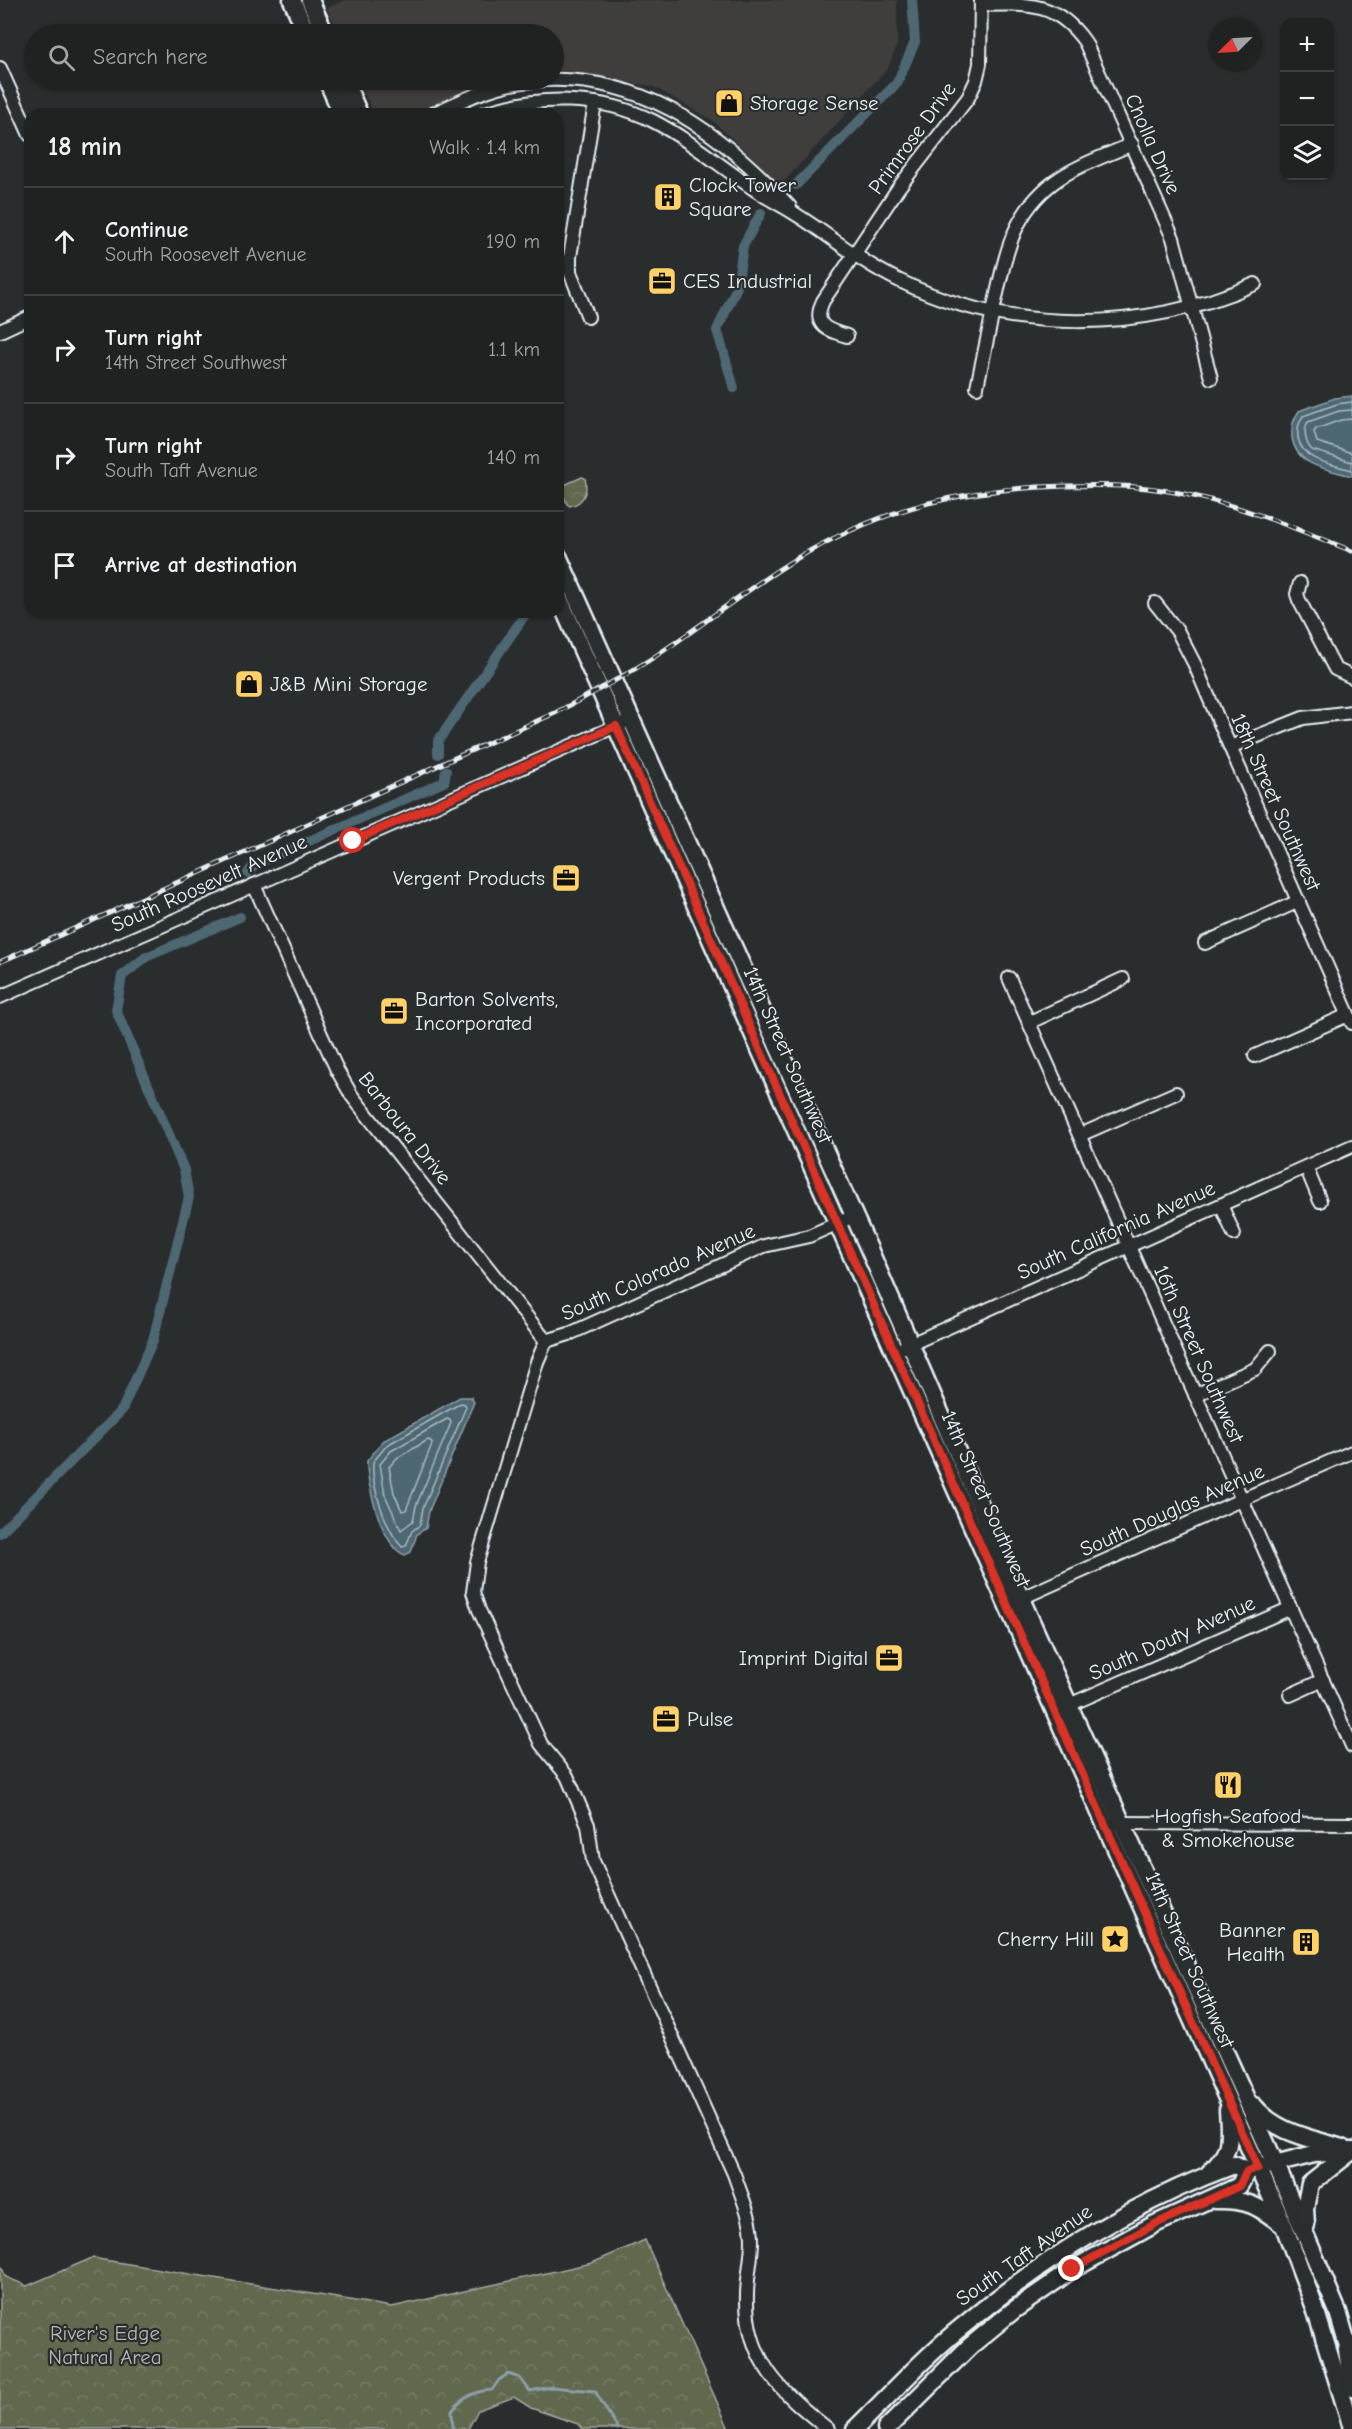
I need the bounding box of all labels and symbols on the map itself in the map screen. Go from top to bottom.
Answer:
north arrow [1208,18,1262,72]
street label: Primrose Drive [863,77,961,199]
shop icon: Storage Sense [713,87,745,119]
street label: Cholla Drive [1120,90,1186,198]
place label: Storage Sense [750,91,878,115]
place label: Clock Tower Square [689,173,797,221]
building icon: Clock Tower Square [652,181,684,213]
office icon: CES Industrial [646,265,678,297]
place label: CES Industrial [683,269,812,293]
shop icon: J&B Mini Storage [233,668,265,700]
place label: J&B Mini Storage [270,672,427,696]
street label: 18th Street Southwest [1226,710,1326,895]
route start [339,827,365,853]
street label: South Roosevelt Avenue [107,829,311,937]
office icon: Vergent Products [550,862,582,894]
place label: Vergent Products [393,866,545,890]
street label: 14th Street Southwest [738,963,838,1148]
place label: Barton Solvents, Incorporated [415,987,558,1035]
office icon: Barton Solvents, Incorporated [378,995,410,1027]
street label: Barboura Drive [354,1067,456,1189]
street label: South California Avenue [1013,1176,1219,1284]
street label: South Colorado Avenue [557,1218,759,1326]
street label: 16th Street Southwest [1149,1262,1249,1447]
street label: 14th Street Southwest [936,1407,1036,1592]
street label: South Douglas Avenue [1076,1459,1268,1561]
street label: South Douty Avenue [1085,1591,1259,1685]
office icon: Imprint Digital [873,1642,905,1674]
place label: Imprint Digital [739,1646,868,1670]
office icon: Pulse [650,1703,682,1735]
place label: Pulse [687,1707,733,1731]
restaurant icon: Hogfish Seafood & Smokehouse [1212,1769,1244,1801]
place label: Hogfish Seafood & Smokehouse [1155,1804,1301,1852]
street label: 14th Street Southwest [1140,1868,1240,2053]
place label: Banner Health [1219,1918,1286,1966]
place icon: Cherry Hill [1099,1923,1131,1955]
building icon: Banner Health [1290,1926,1322,1958]
place label: Cherry Hill [997,1927,1094,1951]
street label: South Taft Avenue [951,2199,1097,2311]
route end [1058,2255,1084,2281]
park label: River's Edge Natural Area [48,2321,162,2369]

